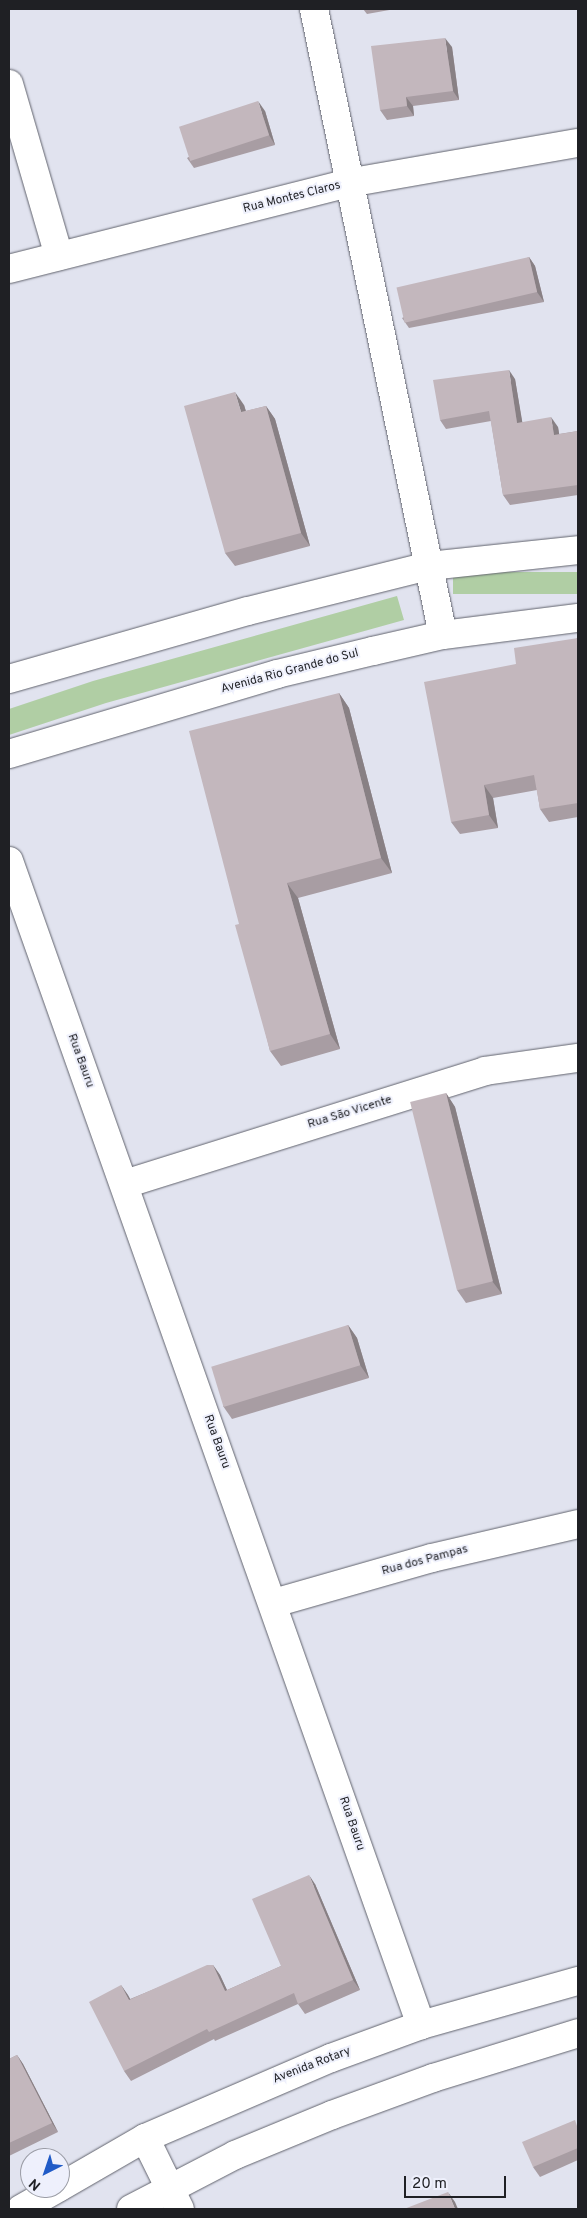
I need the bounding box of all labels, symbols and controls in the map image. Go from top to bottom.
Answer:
street label: Rua Montes Claros [242,179,342,217]
street label: Avenida Rio Grande do Sul [220,647,360,697]
street label: Rua Bauru [64,1032,96,1090]
street label: Rua São Vicente [306,1093,394,1133]
street label: Rua Bauru [200,1413,232,1471]
street label: Rua dos Pampas [380,1543,470,1579]
street label: Rua Bauru [335,1795,367,1853]
street label: Avenida Rotary [271,2045,353,2087]
north arrow [20,2148,70,2198]
scale bar [407,2166,510,2198]
text: N [26,2174,45,2194]
text: 20 m [412,2175,447,2194]

